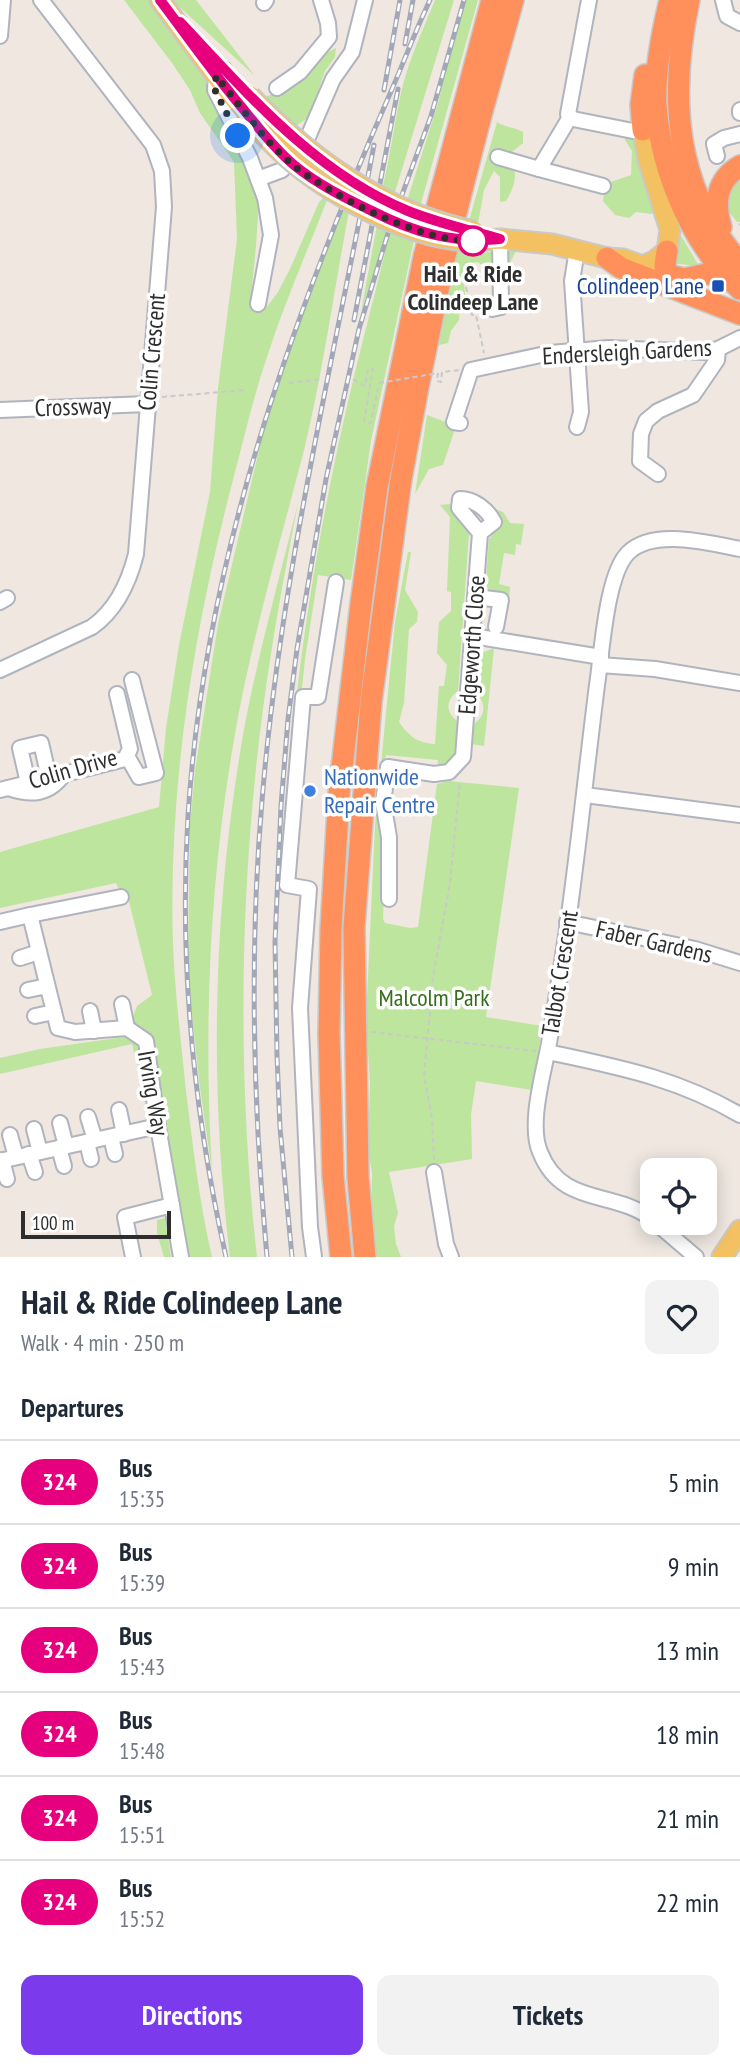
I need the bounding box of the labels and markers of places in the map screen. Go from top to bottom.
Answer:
marker: Hail & Ride Colindeep Lane [458,226,488,256]
place label: Hail & Ride Colindeep Lane [408,258,538,317]
place label: Colindeep Lane [577,270,704,301]
marker: Colindeep Lane [710,278,726,294]
place label: Nationwide Repair Centre [324,761,435,820]
marker: Nationwide Repair Centre [302,783,318,799]

